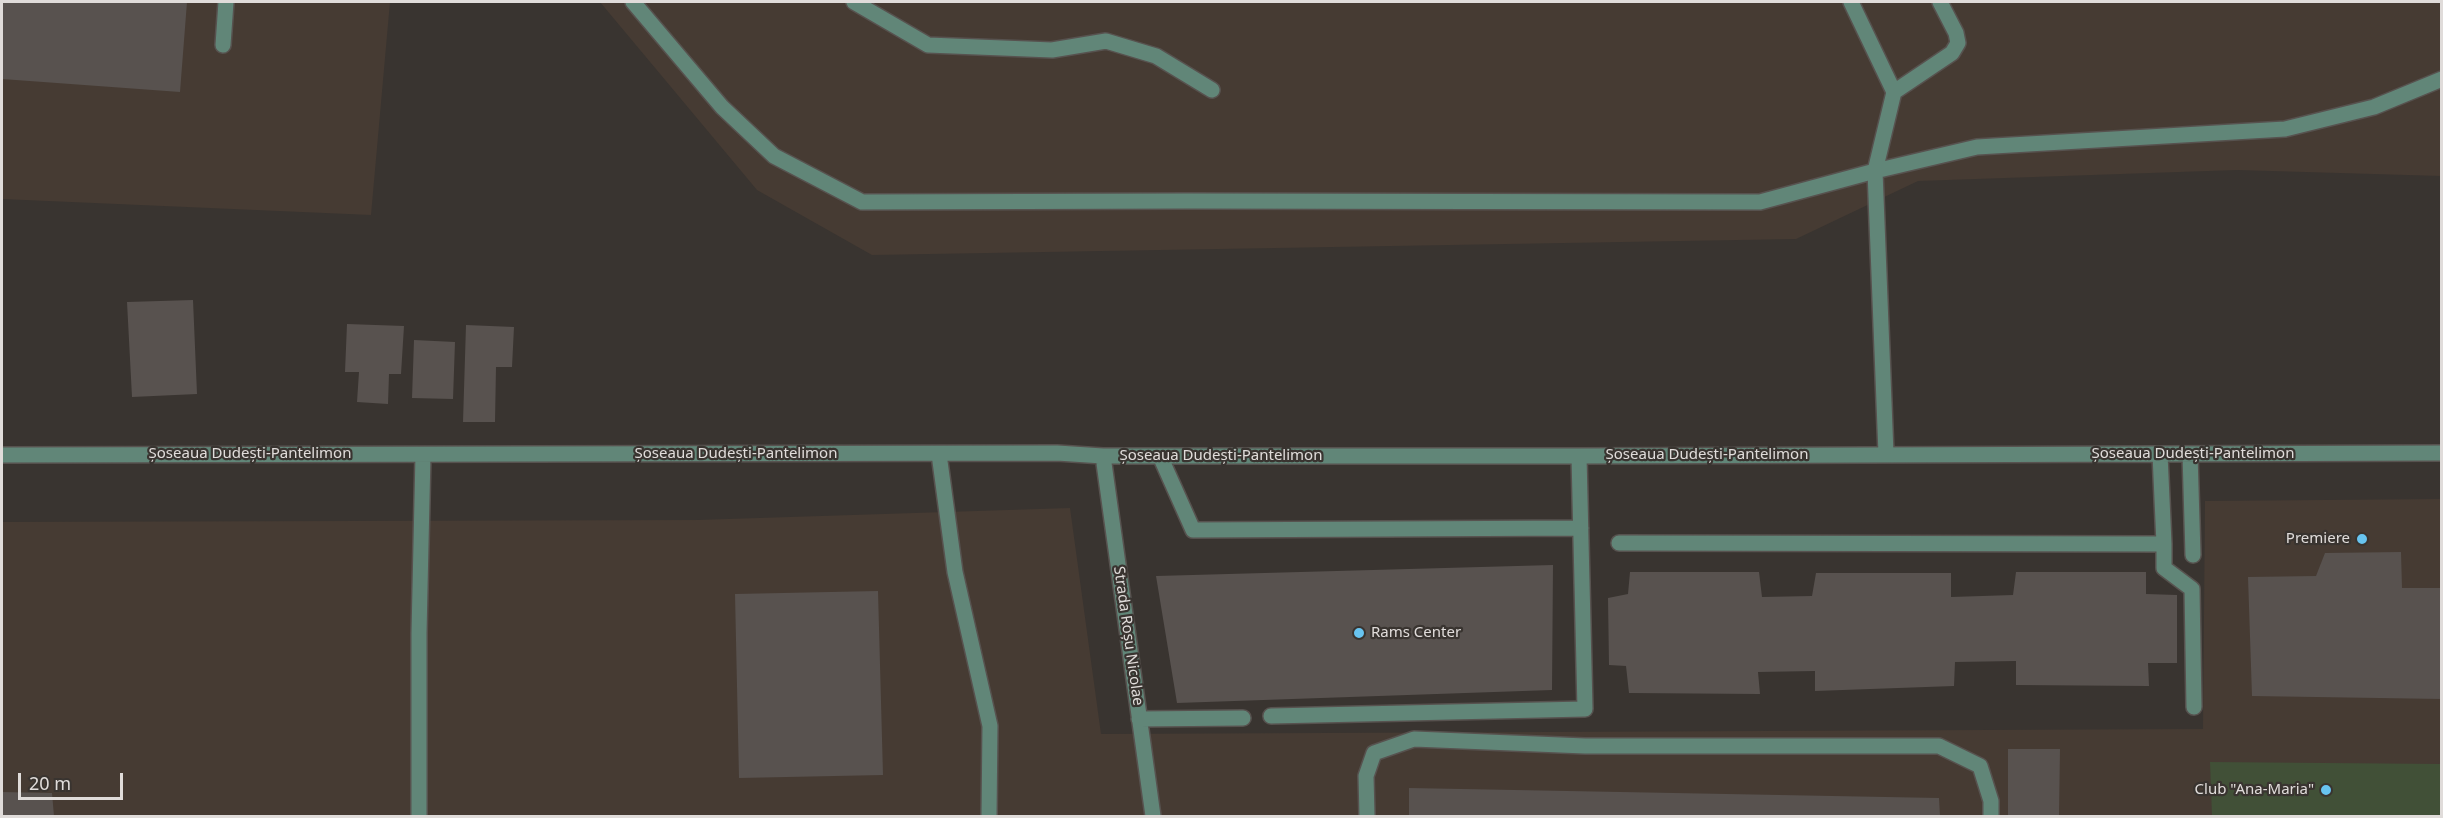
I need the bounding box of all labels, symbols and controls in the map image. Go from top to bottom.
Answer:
street label: Șoseaua Dudești-Pantelimon [149,445,351,463]
street label: Șoseaua Dudești-Pantelimon [635,445,837,463]
street label: Șoseaua Dudești-Pantelimon [2092,445,2294,463]
street label: Șoseaua Dudești-Pantelimon [1606,446,1808,464]
street label: Șoseaua Dudești-Pantelimon [1120,447,1322,465]
place label: Premiere [2286,530,2350,548]
marker: Premiere [2355,532,2369,546]
street label: Strada Roșu Nicolae [1109,565,1147,707]
place label: Rams Center [1371,624,1461,642]
marker: Rams Center [1352,626,1366,640]
scale bar [21,761,126,799]
text: 20 m [29,771,71,795]
place label: Club "Ana-Maria" [2195,781,2314,799]
marker: Club "Ana-Maria" [2319,783,2333,797]

